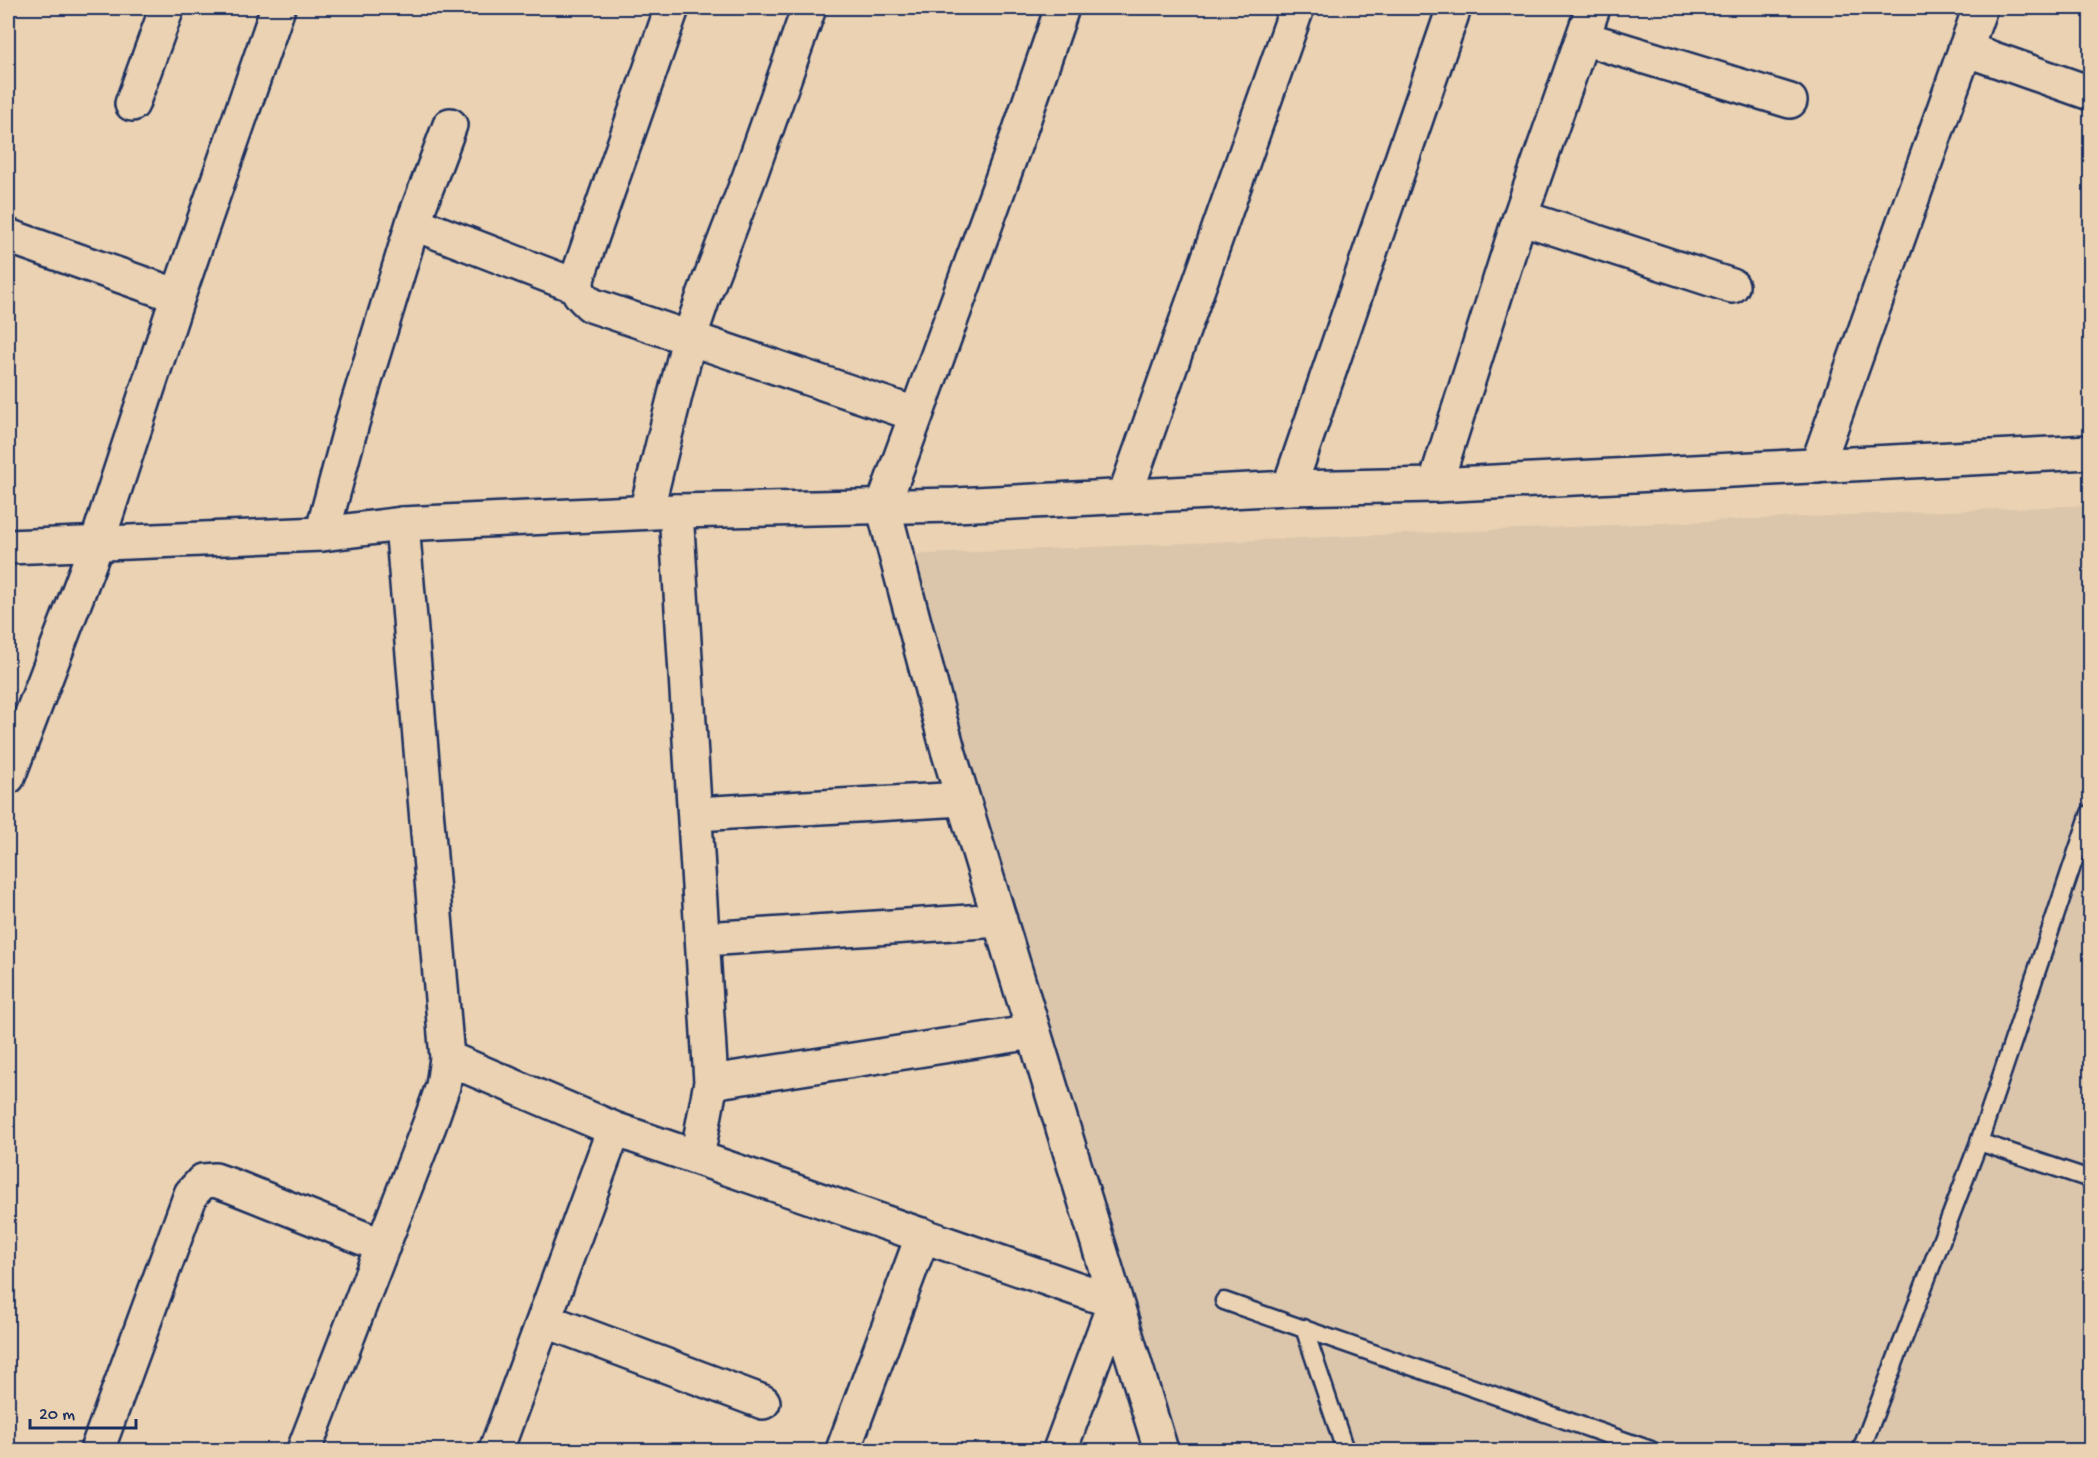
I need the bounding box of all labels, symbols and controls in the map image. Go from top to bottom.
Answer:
scale bar [30,1392,136,1430]
text: 20 m [39,1405,75,1426]

